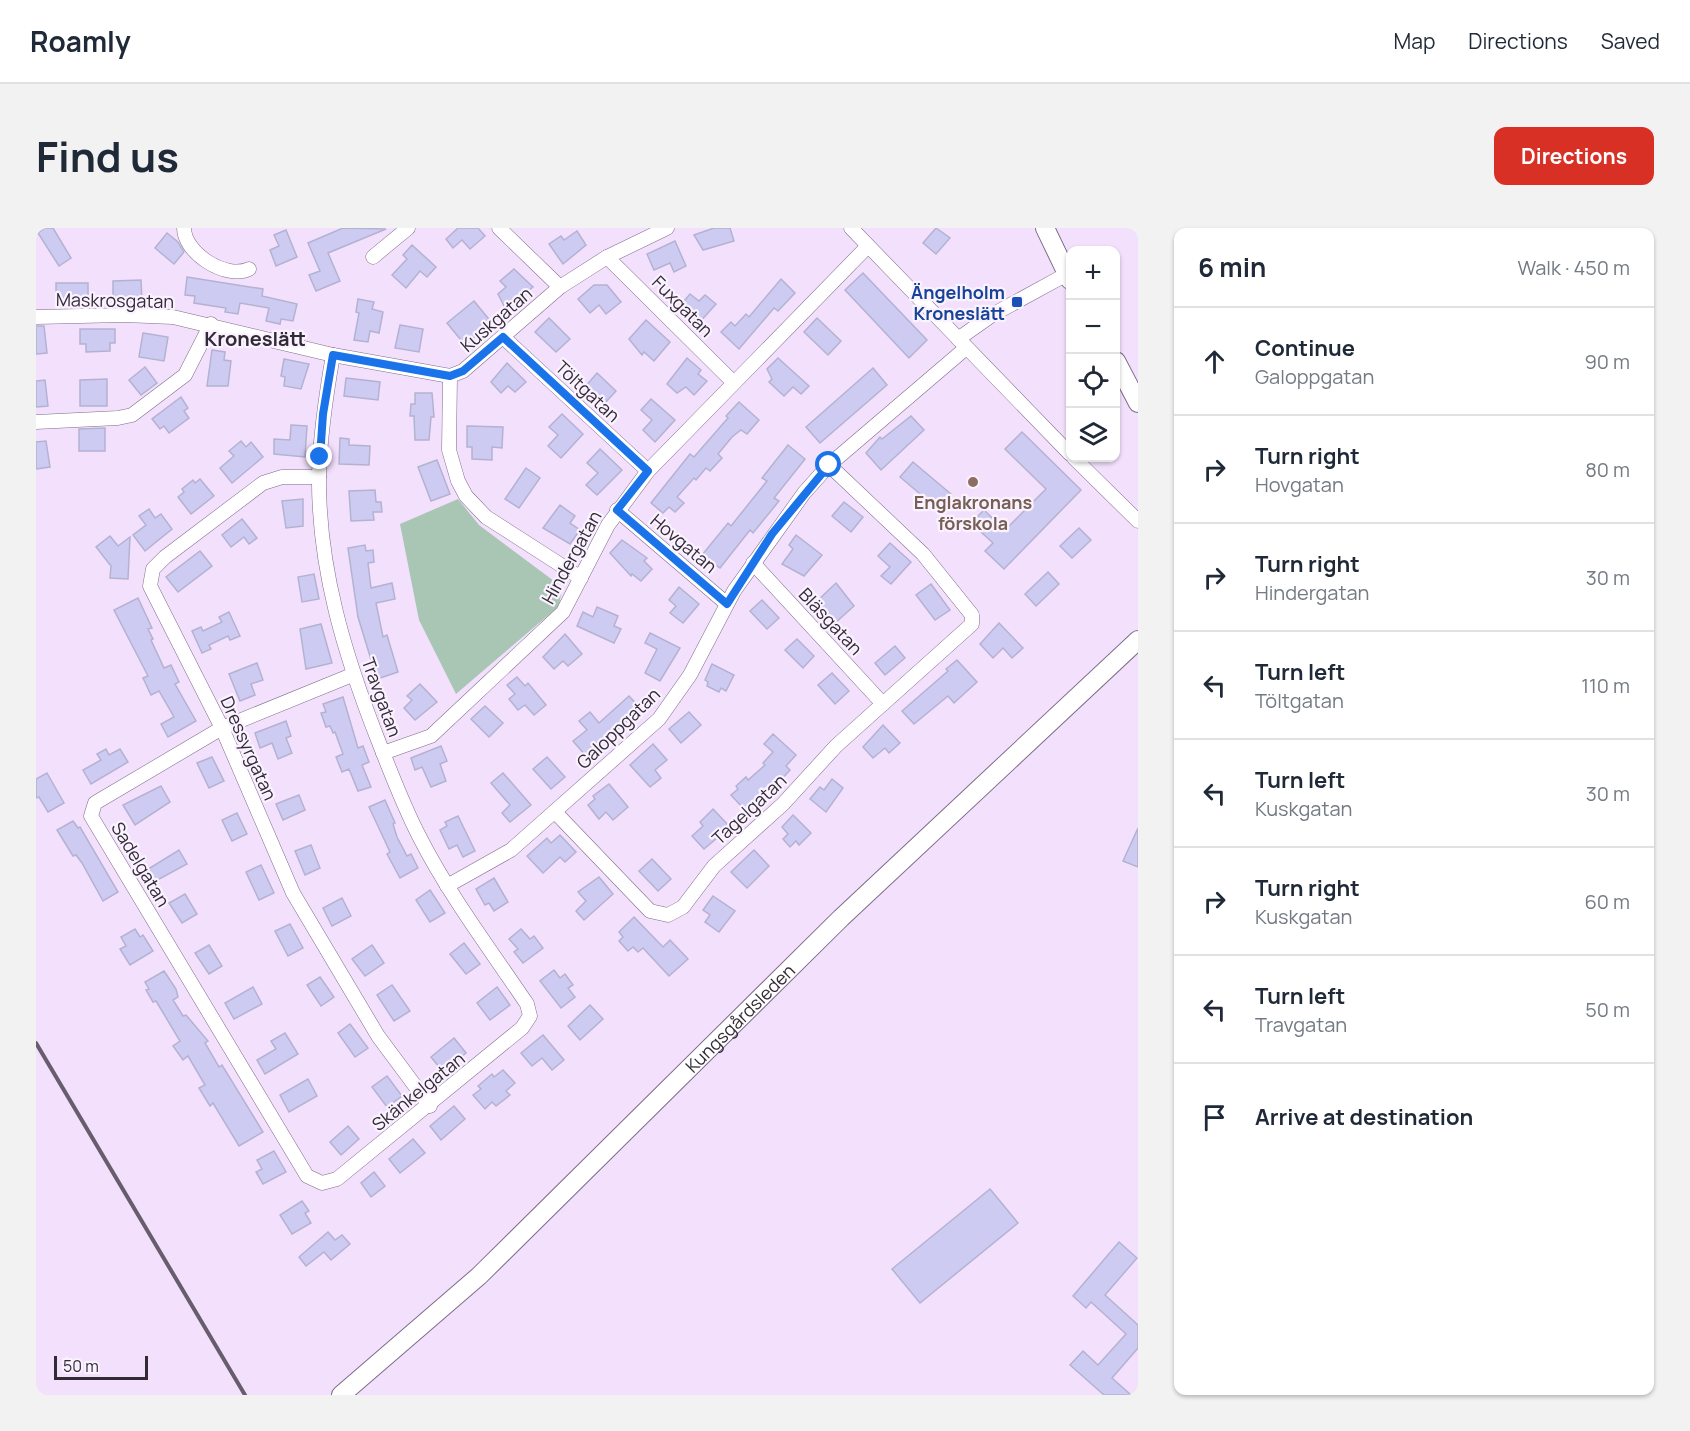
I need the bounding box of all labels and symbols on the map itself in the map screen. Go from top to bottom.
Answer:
street label: Fuxgatan [647,270,719,342]
place label: Ängelholm Kroneslätt [911,280,1005,325]
street label: Kuskgatan [455,281,537,357]
street label: Maskrosgatan [56,287,174,313]
marker: Ängelholm Kroneslätt [1010,295,1024,309]
district label: Kroneslätt [204,325,306,352]
street label: Töltgatan [551,355,625,427]
route end [306,443,332,469]
route start [815,451,841,477]
marker: Englakronans förskola [966,475,980,489]
place label: Englakronans förskola [914,490,1033,535]
street label: Hindergatan [536,506,606,608]
street label: Hovgatan [646,508,722,578]
street label: Bläsgatan [794,582,868,660]
street label: Travgatan [357,654,407,740]
street label: Galoppgatan [571,682,665,774]
street label: Dressyrgatan [215,692,283,804]
street label: Tagelgatan [707,768,791,850]
street label: Sadelgatan [106,817,176,911]
street label: Kungsgårdsleden [680,959,800,1078]
street label: Skänkelgatan [367,1046,469,1136]
scale bar [54,1353,148,1380]

